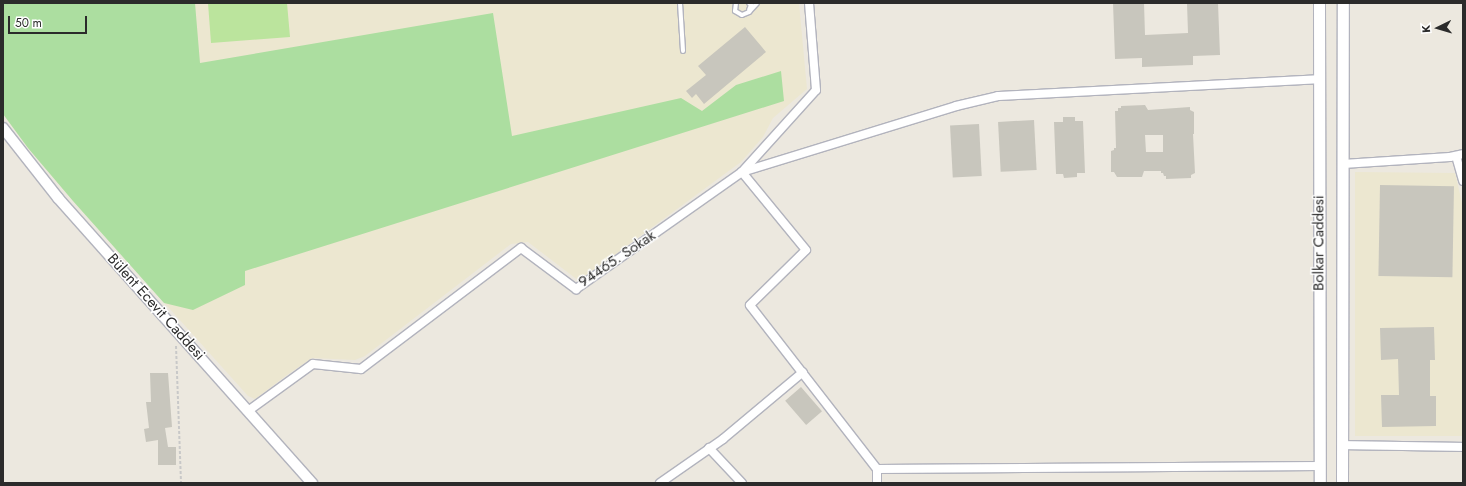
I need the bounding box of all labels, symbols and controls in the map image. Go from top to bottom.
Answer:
scale bar [10,8,89,34]
north arrow [1418,8,1458,48]
text: 50 m [15,14,42,32]
text: K [1418,25,1434,34]
street label: Bolkar Caddesi [1310,195,1328,291]
street label: 94465. Sokak [575,227,659,291]
street label: Bülent Ecevit Caddesi [103,250,209,364]

